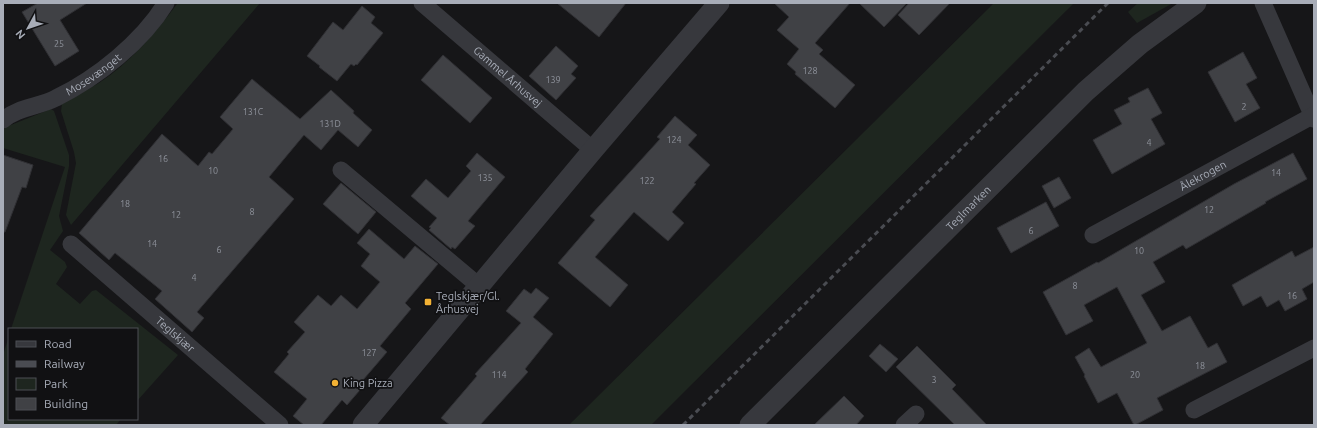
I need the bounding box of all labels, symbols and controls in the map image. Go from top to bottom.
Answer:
north arrow [8,8,48,48]
text: N [13,27,28,41]
house number: 25 [54,39,64,49]
street label: Gammel Århusvej [471,44,544,109]
street label: Mosevænget [64,51,124,98]
house number: 128 [802,66,818,76]
house number: 139 [545,75,561,85]
house number: 2 [1241,102,1247,112]
house number: 131C [243,107,264,117]
house number: 131D [319,119,341,129]
house number: 124 [666,135,682,145]
house number: 4 [1146,138,1152,148]
house number: 16 [158,154,168,164]
street label: Ålekrogen [1178,158,1228,193]
house number: 10 [208,166,218,176]
house number: 14 [1271,168,1281,178]
house number: 135 [477,173,493,183]
house number: 122 [639,176,655,186]
street label: Teglmarken [944,183,993,233]
house number: 18 [120,199,130,209]
house number: 12 [1204,205,1214,215]
house number: 8 [249,207,255,217]
house number: 12 [171,210,181,220]
house number: 6 [1028,226,1034,236]
house number: 14 [147,239,157,249]
house number: 6 [216,245,222,255]
house number: 10 [1134,246,1144,256]
house number: 4 [191,273,197,283]
house number: 8 [1072,281,1078,291]
place label: Teglskjær/Gl. Århusvej [436,290,500,315]
house number: 16 [1287,291,1297,301]
marker: Teglskjær/Gl. Århusvej [423,297,433,307]
street label: Teglskjær [153,314,198,355]
legend [8,328,138,420]
text: Road [44,337,72,350]
house number: 127 [361,348,377,358]
text: Railway [44,357,85,370]
house number: 18 [1195,361,1205,371]
house number: 114 [491,370,507,380]
house number: 20 [1130,370,1140,380]
house number: 3 [931,375,937,385]
text: Park [44,377,68,390]
place label: King Pizza [343,377,393,389]
marker: King Pizza [330,378,340,388]
text: Building [44,397,88,410]

